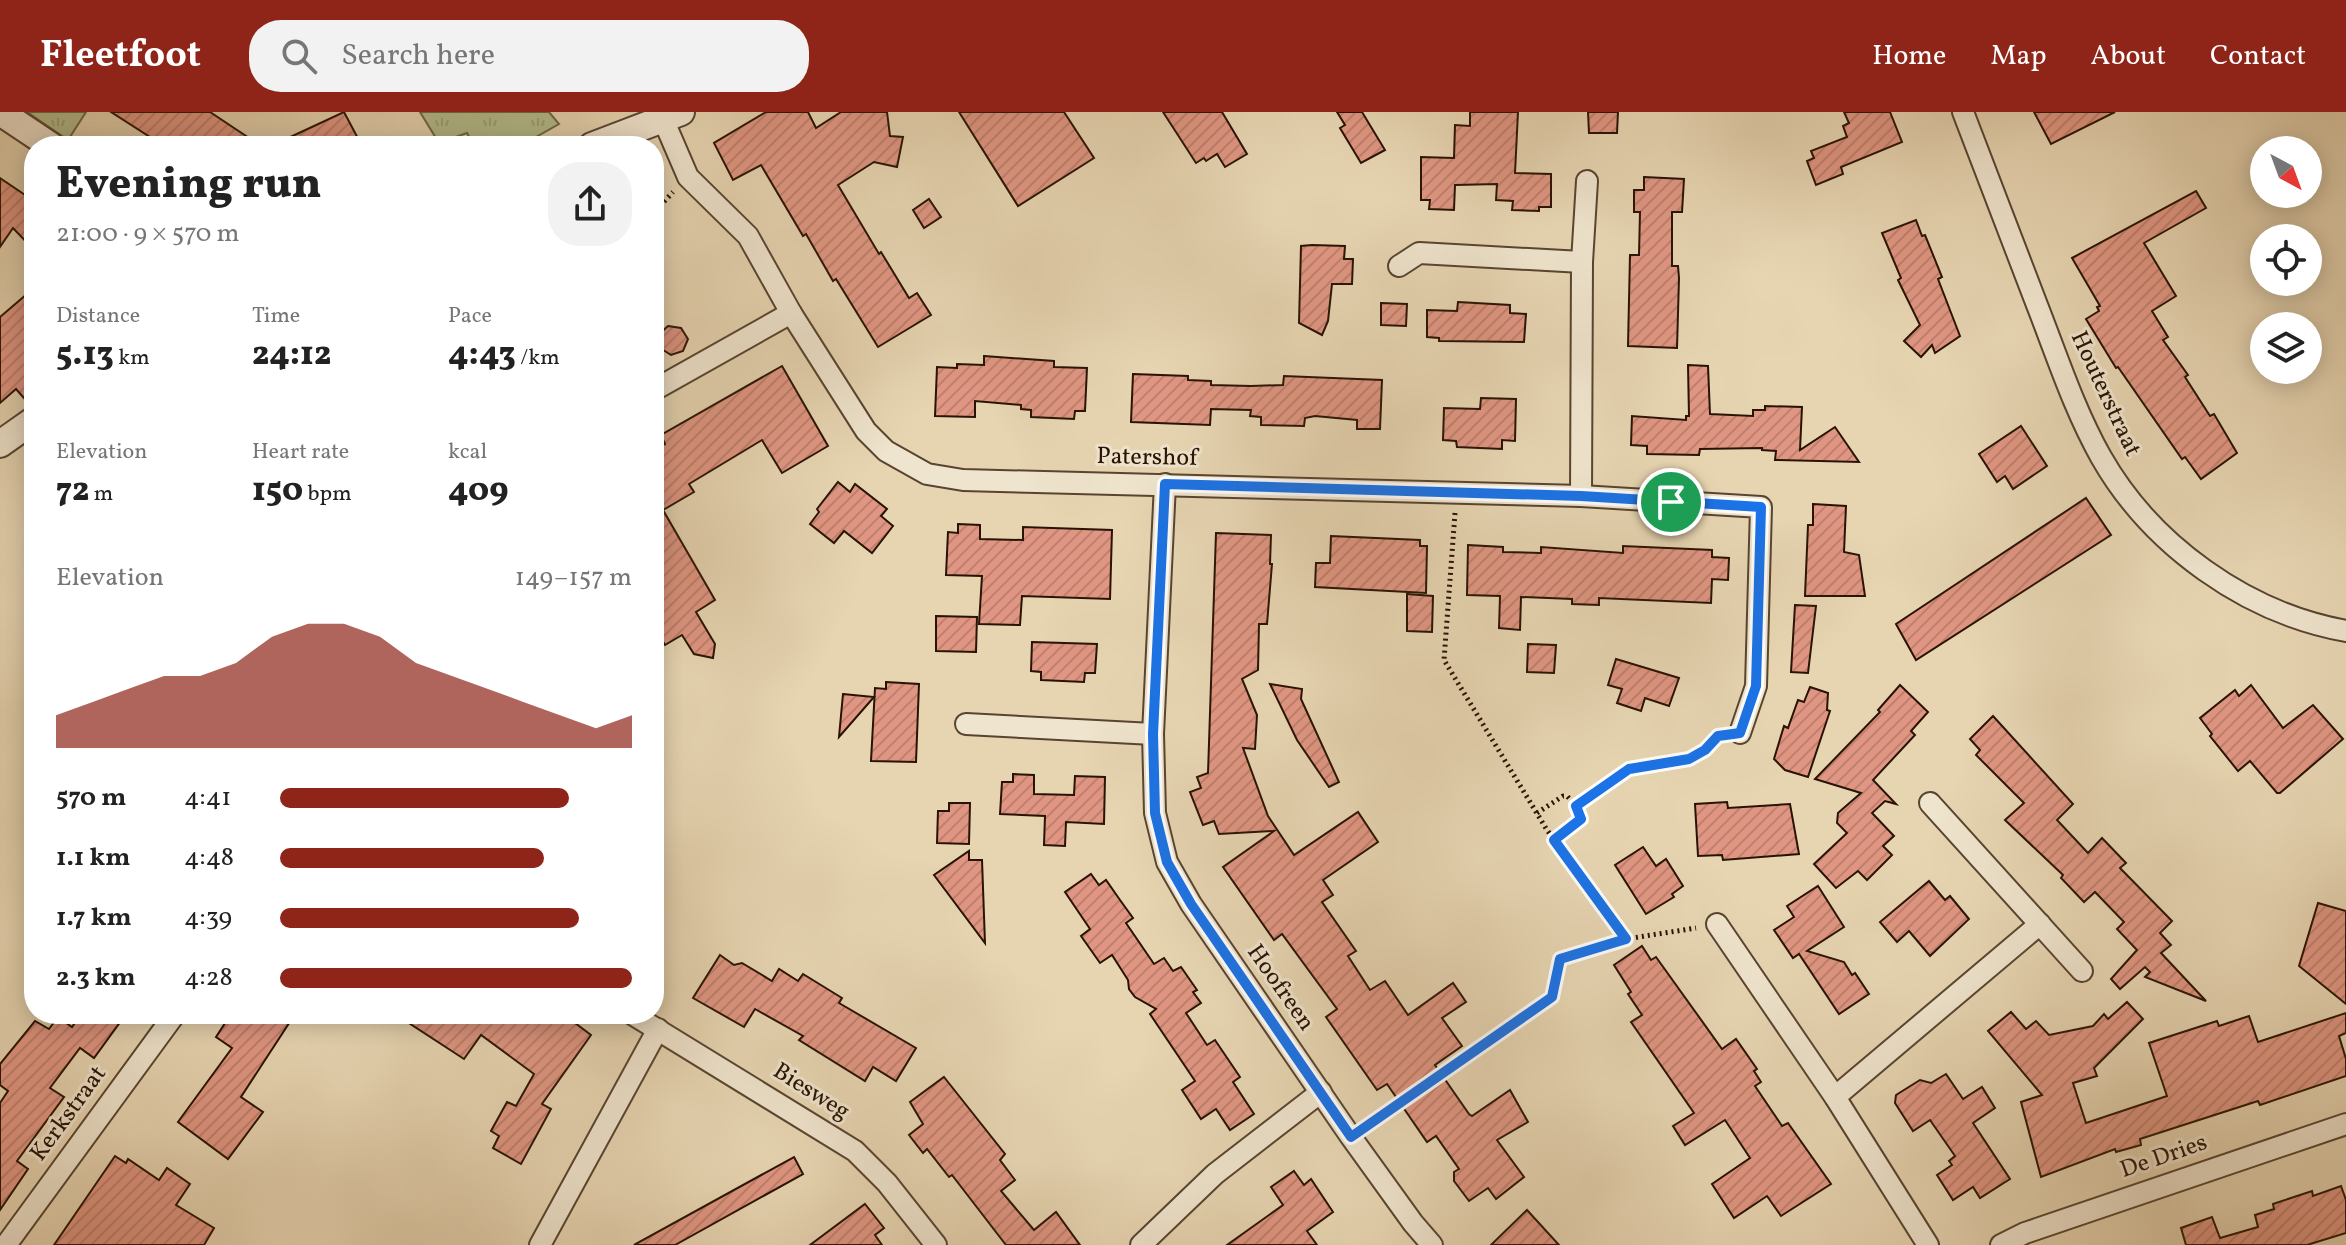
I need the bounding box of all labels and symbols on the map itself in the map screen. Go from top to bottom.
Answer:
north arrow [2250,136,2322,208]
street label: Houterstraat [2061,326,2149,462]
street label: Patershof [1096,440,1200,476]
pin [1637,468,1705,536]
street label: Hoofreen [1238,938,1322,1038]
street label: Biesweg [766,1055,856,1129]
street label: Kerkstraat [23,1059,115,1169]
street label: De Dries [2116,1126,2212,1188]

